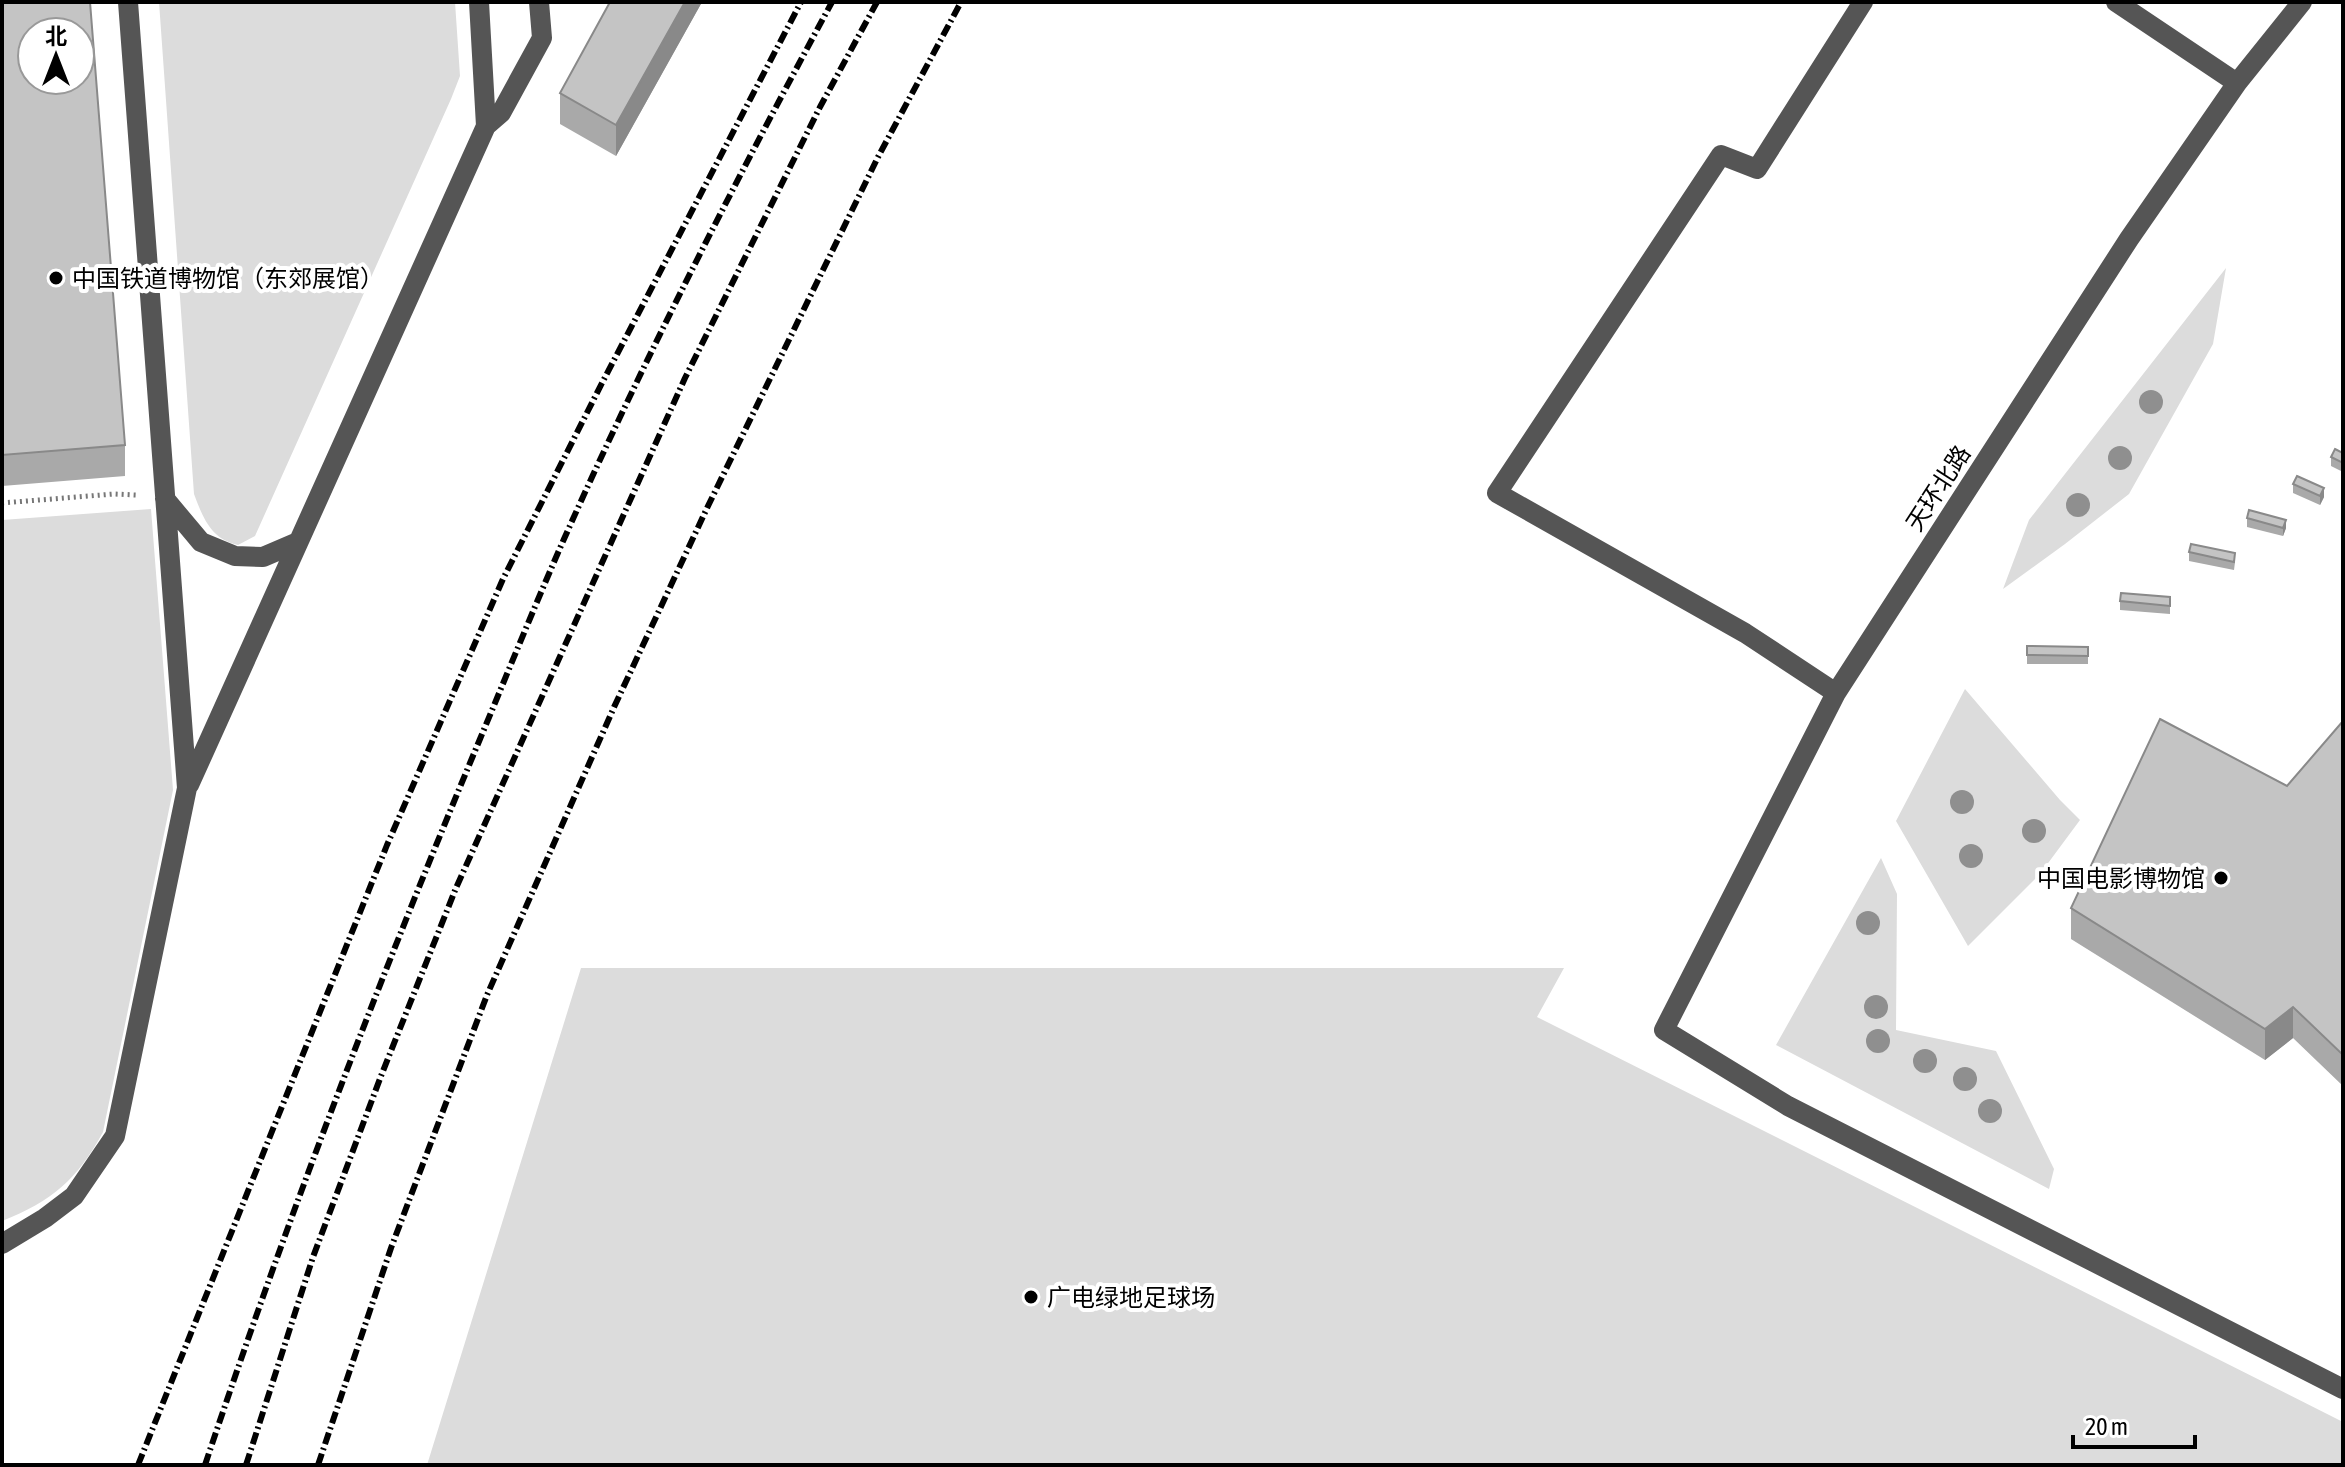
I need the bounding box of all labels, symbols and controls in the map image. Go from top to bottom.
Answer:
north arrow [16,16,96,96]
text: 北 [45,23,67,49]
place label: 中国铁道博物馆（东郊展馆） [72,265,384,292]
marker: 中国铁道博物馆（东郊展馆） [47,269,65,287]
street label: 天环北路 [1901,440,1975,536]
place label: 中国电影博物馆 [2037,865,2205,892]
marker: 中国电影博物馆 [2212,869,2230,887]
place label: 广电绿地足球场 [1047,1284,1215,1311]
marker: 广电绿地足球场 [1022,1288,1040,1306]
scale bar [2073,1399,2195,1449]
text: 20 m [2085,1413,2128,1440]

